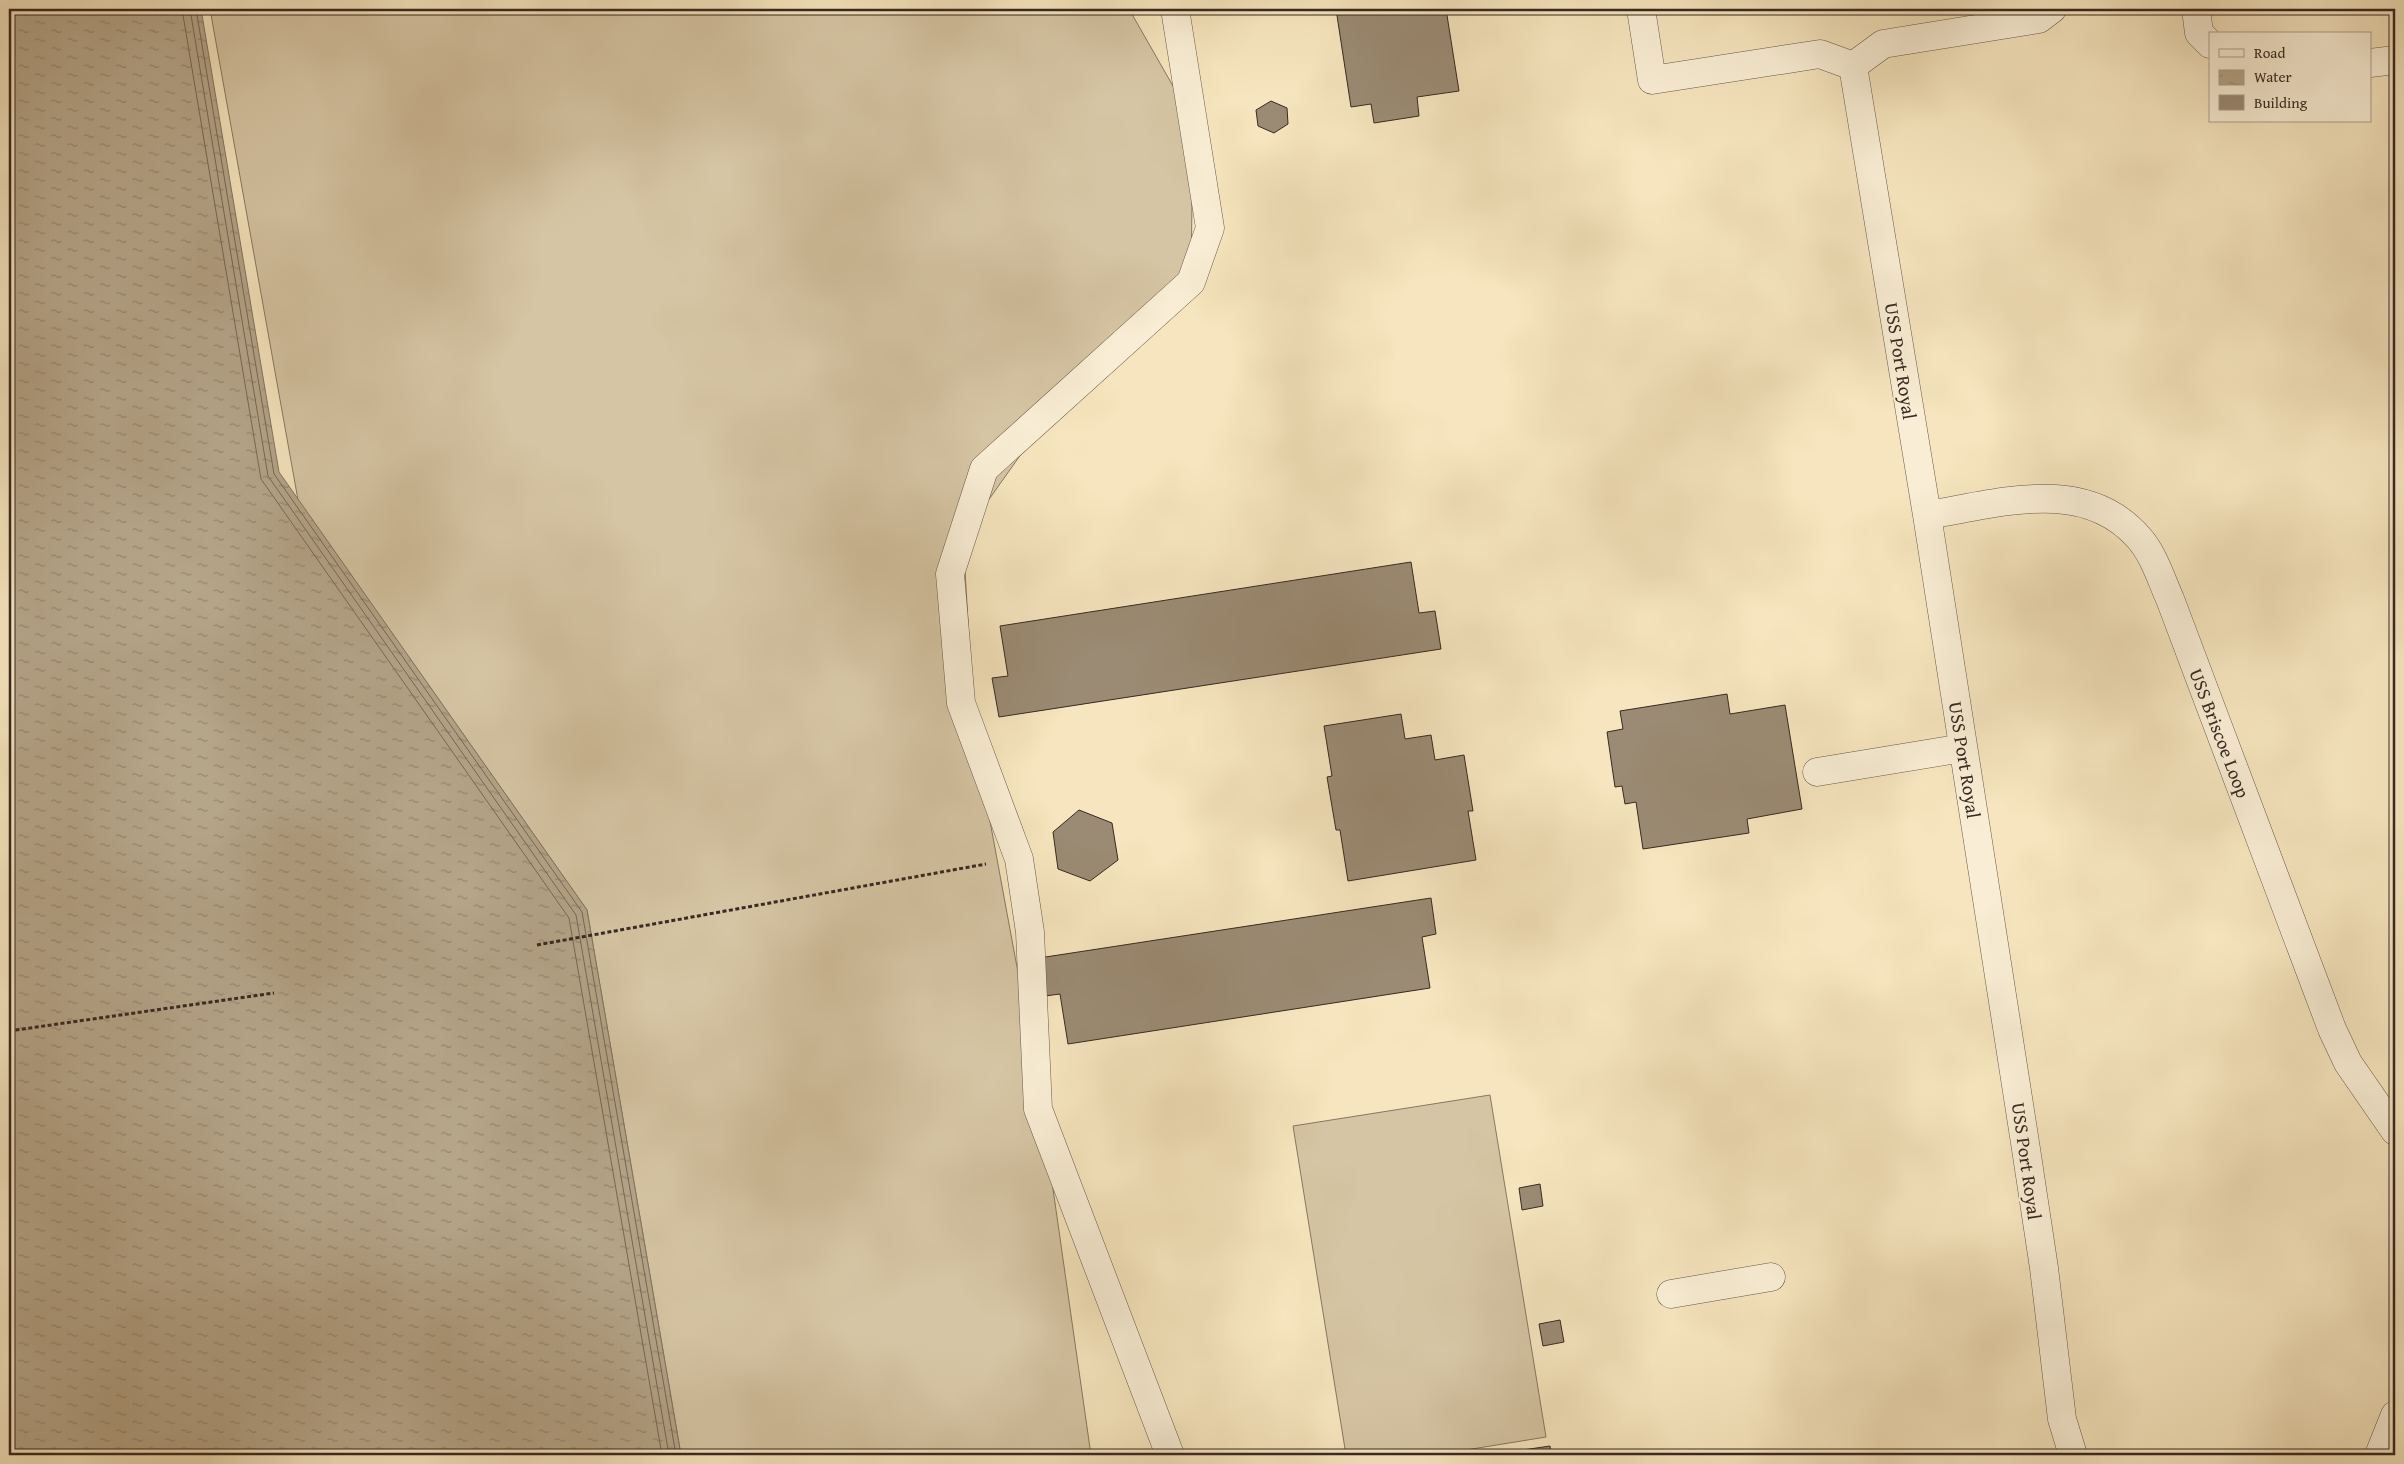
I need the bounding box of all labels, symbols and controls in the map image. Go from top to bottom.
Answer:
legend [2209,32,2372,122]
text: Road [2254,42,2285,63]
text: Water [2254,66,2292,87]
text: Building [2254,92,2308,113]
street label: USS Port Royal [1878,301,1924,421]
street label: USS Briscoe Loop [2182,664,2258,802]
street label: USS Port Royal [1942,700,1988,820]
street label: USS Port Royal [2005,1101,2049,1221]

